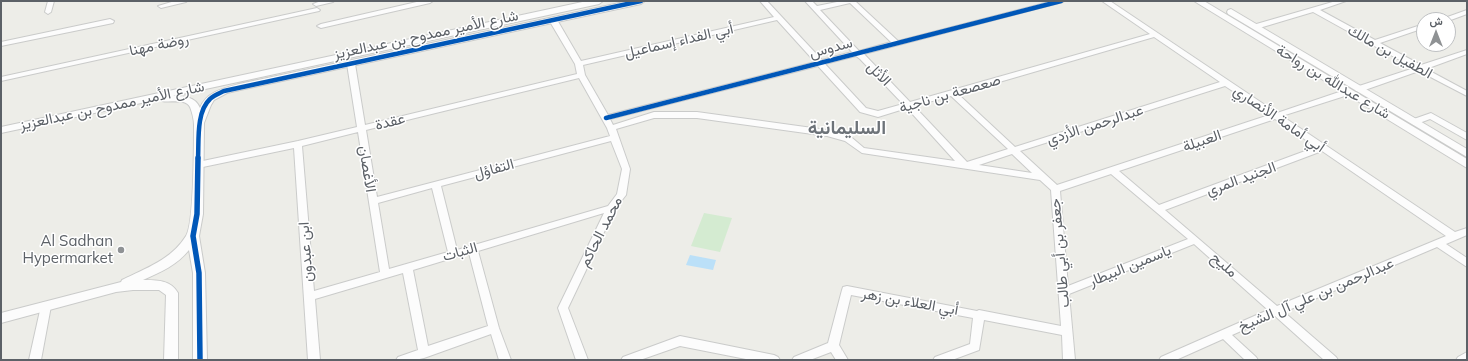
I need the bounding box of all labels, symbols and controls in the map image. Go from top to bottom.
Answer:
street label: شارع الأمير ممدوح بن عبدالعزيز [332,7,520,63]
north arrow [1416,12,1456,52]
text: ش [1429,14,1443,28]
street label: أبي الفداء إسماعيل [623,20,735,62]
street label: الطفيل بن مالك [1344,21,1436,83]
street label: روضة مهنا [128,30,190,60]
street label: سدوس [807,34,855,62]
street label: شارع عبدالله بن رواحة [1273,41,1393,123]
street label: الأثل [863,58,895,90]
street label: صعصعة بن ناجية [897,71,1003,117]
street label: شارع الأمير ممدوح بن عبدالعزيز [18,78,206,134]
street label: أبي أمامة الأنصاري [1230,82,1328,156]
street label: عبدالرحمن الأزدي [1044,101,1146,149]
street label: عقدة [373,110,407,134]
district label: السليمانية [808,117,886,139]
street label: العبيلة [1180,126,1224,156]
street label: الأغصان [354,144,380,194]
street label: التفاؤل [472,155,516,183]
street label: الجنيد المري [1204,158,1278,200]
street label: محمد الحاكم [576,194,626,270]
street label: جعفر بن أبي طالب [1046,197,1074,309]
street label: ابن عبدون [295,221,317,283]
place label: Al Sadhan Hypermarket [22,232,113,267]
street label: الثبات [440,238,480,266]
street label: ياسمين البيطار [1086,241,1174,291]
marker: Al Sadhan Hypermarket [116,245,126,255]
street label: مليح [1207,249,1241,281]
street label: عبدالرحمن بن علي آل الشيخ [1236,254,1396,336]
street label: أبي العلاء بن زهر [860,285,960,319]

